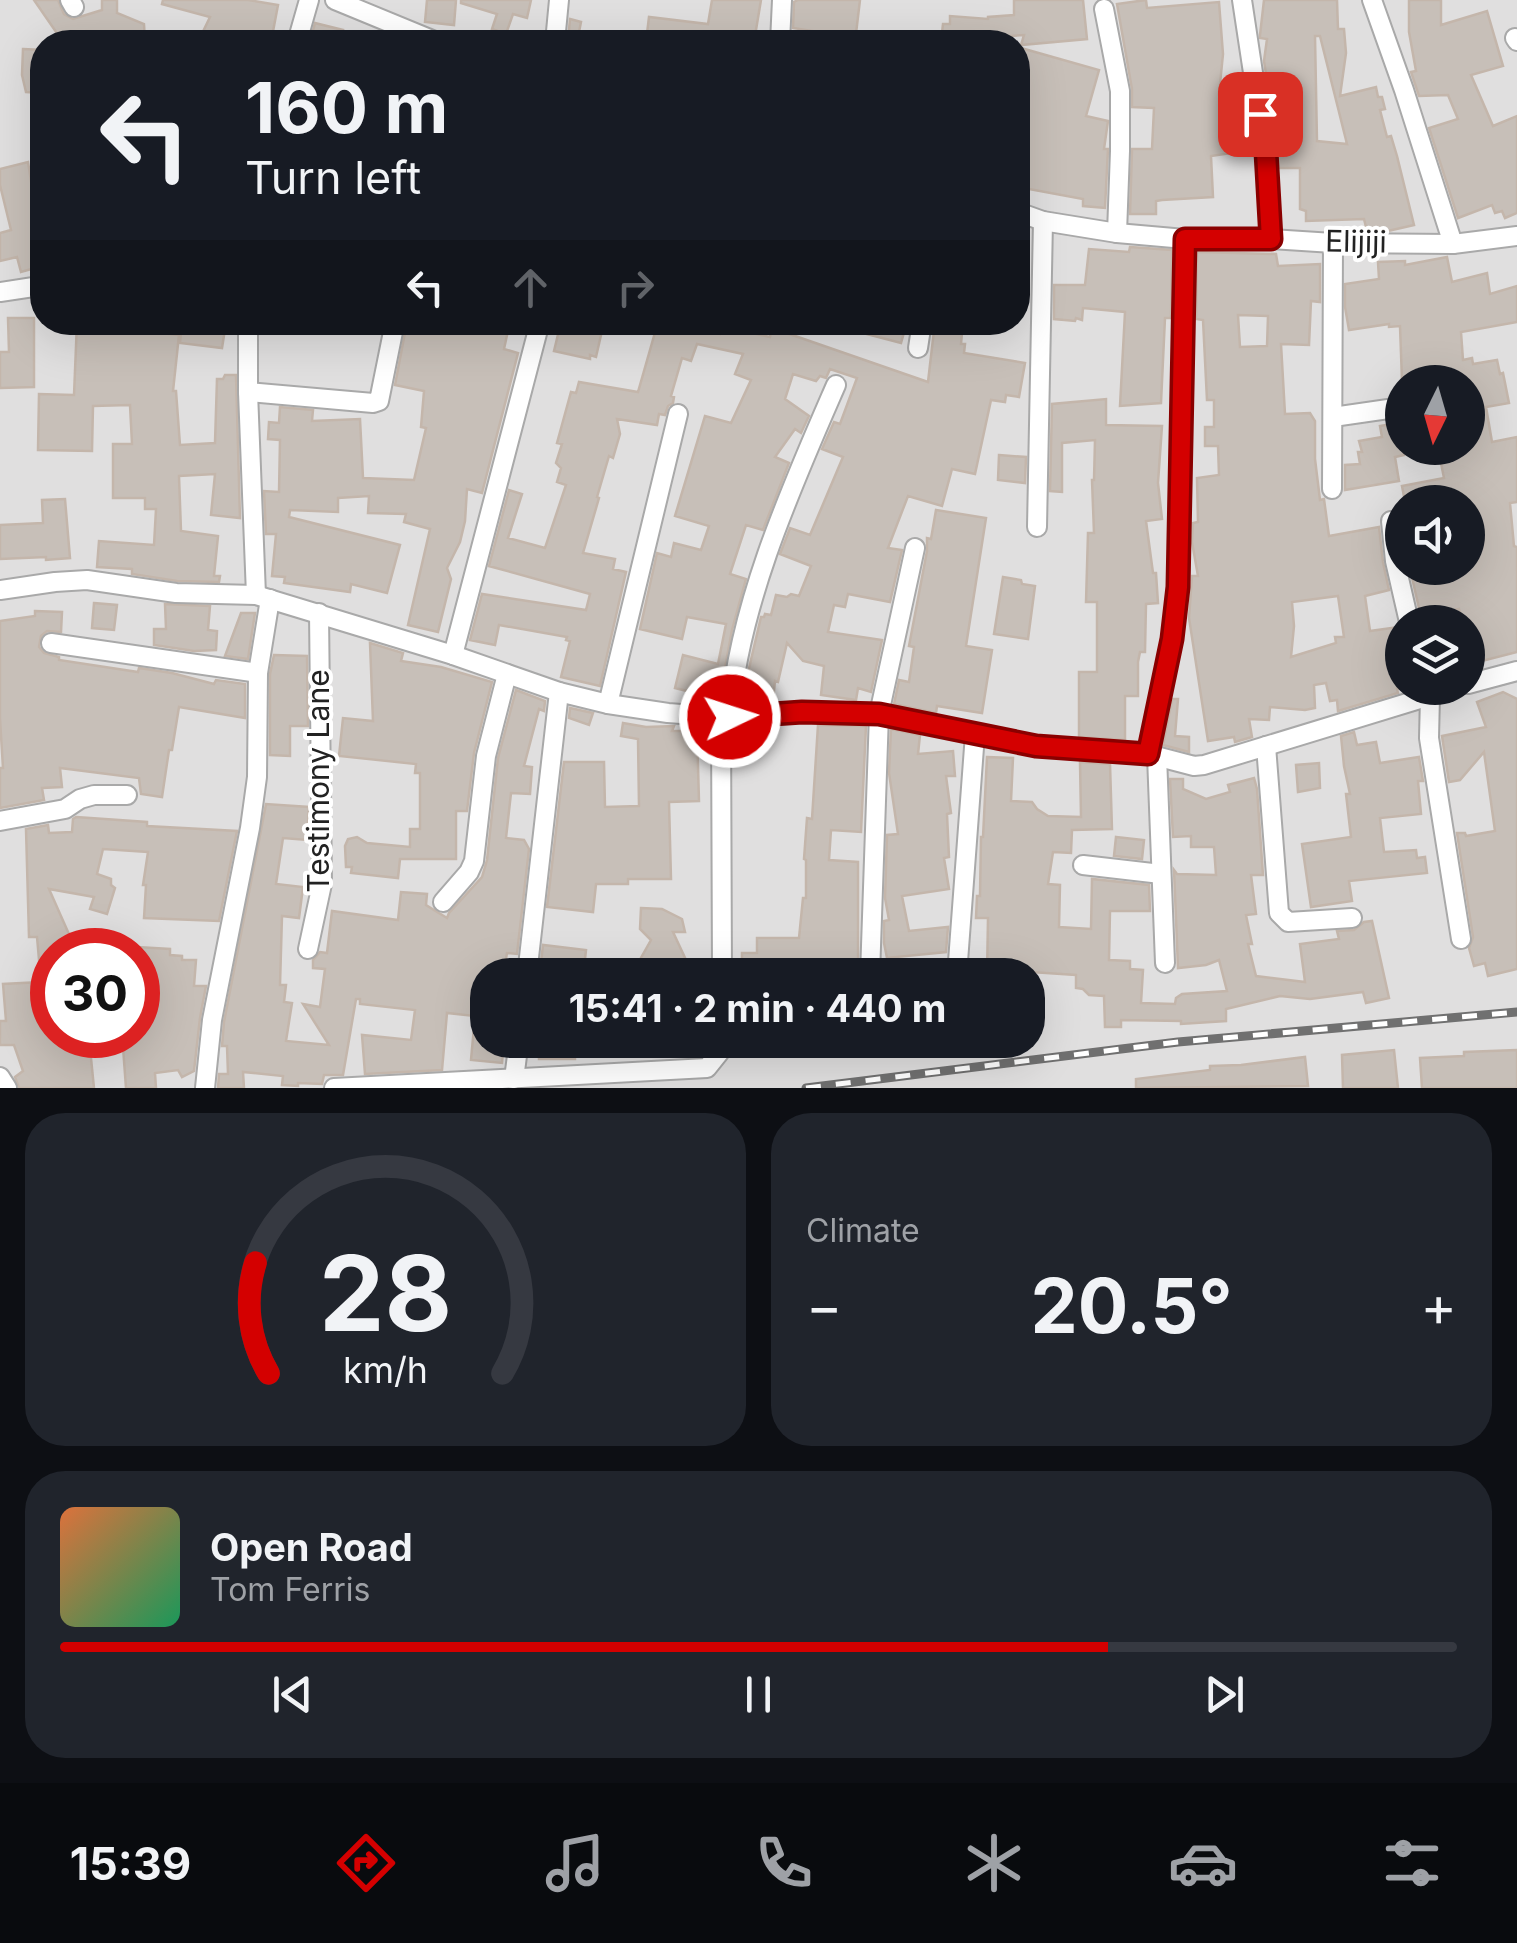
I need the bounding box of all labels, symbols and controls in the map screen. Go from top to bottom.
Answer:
text: 160 m [245,65,448,150]
icon: left [80,70,210,200]
pin [1218,72,1303,157]
icon: arrive [1233,87,1288,142]
text: Turn left [245,150,421,205]
street label: Elijiji [1325,222,1387,260]
icon: left [398,260,453,315]
icon: ahead [503,260,558,315]
icon: right [608,260,663,315]
north arrow [1385,365,1485,465]
map controls [1385,365,1485,705]
button: sound [1385,485,1485,585]
button: layers [1385,605,1485,705]
position arrow [678,665,782,769]
street label: Testimony Lane [300,669,336,893]
speed limit sign: 30 [30,928,160,1058]
text: 15:41 · 2 min · 440 m [569,985,946,1031]
text: Climate [806,1211,920,1250]
text: 28 [319,1230,452,1356]
text: 20.5° [1030,1260,1233,1351]
text: − [806,1273,842,1339]
text: + [1421,1273,1457,1339]
text: km/h [343,1348,428,1392]
text: Open Road [210,1524,413,1570]
text: Tom Ferris [210,1570,370,1609]
icon: previous [265,1667,320,1722]
icon: pause [731,1667,786,1722]
icon: next [1197,1667,1252,1722]
icon: directions [331,1828,401,1898]
icon: music [540,1828,610,1898]
icon: phone [749,1828,819,1898]
icon: climate [959,1828,1029,1898]
icon: car [1168,1828,1238,1898]
icon: filters [1377,1828,1447,1898]
text: 15:39 [70,1836,191,1891]

